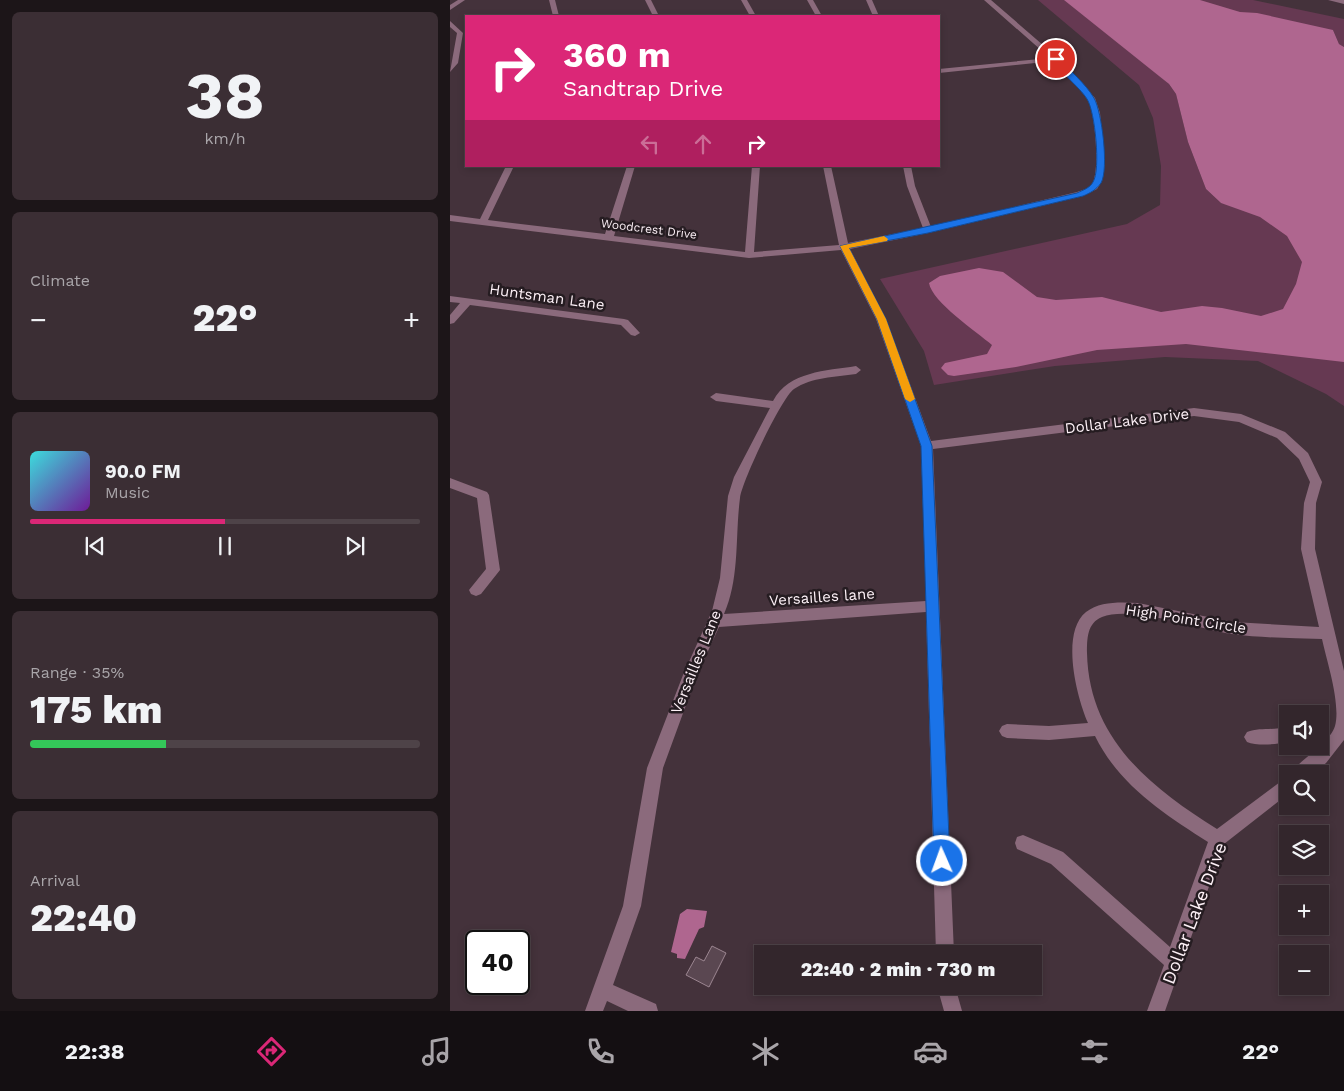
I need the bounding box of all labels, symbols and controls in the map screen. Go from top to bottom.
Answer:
text: 360 m [563,34,671,76]
icon: right [480,35,545,100]
pin [1035,38,1077,80]
icon: arrive [1042,45,1070,73]
text: 38 [185,58,265,134]
text: Sandtrap Drive [563,76,723,101]
text: km/h [204,129,246,148]
icon: left [636,130,664,158]
icon: ahead [689,130,717,158]
icon: right [742,130,770,158]
street label: Woodcrest Drive [600,216,698,242]
text: Climate [30,271,90,290]
street label: Huntsman Lane [488,280,606,314]
text: 22° [193,296,257,340]
text: − [30,303,47,336]
text: + [403,303,420,336]
street label: Dollar Lake Drive [1064,404,1190,438]
text: 90.0 FM [105,460,181,483]
text: Music [105,483,150,502]
icon: previous [81,532,109,560]
icon: pause [211,532,239,560]
icon: next [341,532,369,560]
street label: Versailles lane [769,584,875,610]
street label: High Point Circle [1124,601,1248,637]
street label: Versailles Lane [667,608,725,716]
text: Range · 35% [30,663,124,682]
text: 175 km [30,688,162,732]
map controls [1279,705,1329,995]
button: sound [1279,705,1329,755]
button: search [1279,765,1329,815]
button: layers [1279,825,1329,875]
position arrow [915,834,967,886]
street label: Dollar Lake Drive [1157,839,1231,987]
text: Arrival [30,871,80,890]
button: + [1279,885,1329,935]
text: 22:40 [30,896,137,940]
speed limit sign: 40 [465,930,530,995]
button: − [1279,945,1329,995]
text: 22:40 · 2 min · 730 m [801,958,995,981]
icon: directions [254,1034,289,1069]
icon: music [419,1034,454,1069]
icon: phone [583,1034,618,1069]
icon: climate [748,1034,783,1069]
icon: car [913,1034,948,1069]
icon: filters [1077,1034,1112,1069]
text: 22:38 [65,1039,125,1064]
text: 22° [1242,1039,1279,1064]

